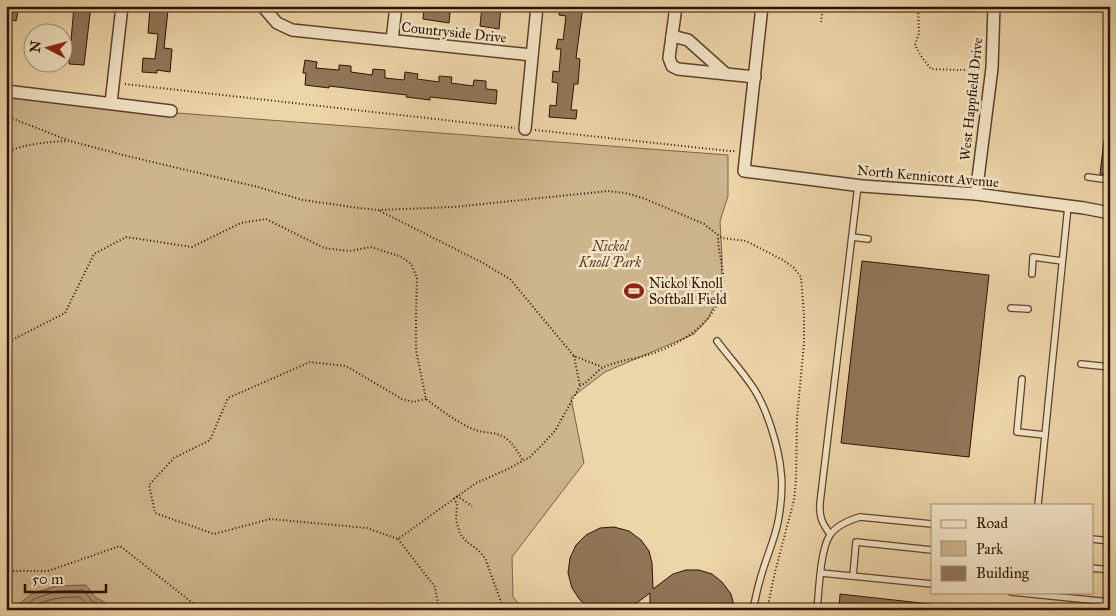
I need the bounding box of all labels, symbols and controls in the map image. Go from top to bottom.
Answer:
street label: Countryside Drive [401,19,508,46]
north arrow [22,22,72,72]
street label: West Happfield Drive [957,36,986,161]
text: N [26,40,45,53]
street label: North Kennicott Avenue [856,162,1000,191]
park label: Nickol Knoll Park [578,238,642,271]
place label: Nickol Knoll Softball Field [649,275,727,308]
sports icon: Nickol Knoll Softball Field [623,280,645,302]
legend [931,504,1094,594]
text: Road [976,514,1008,532]
text: Park [976,540,1003,558]
scale bar [25,561,106,593]
text: Building [976,564,1030,582]
text: 50 m [32,570,64,588]

